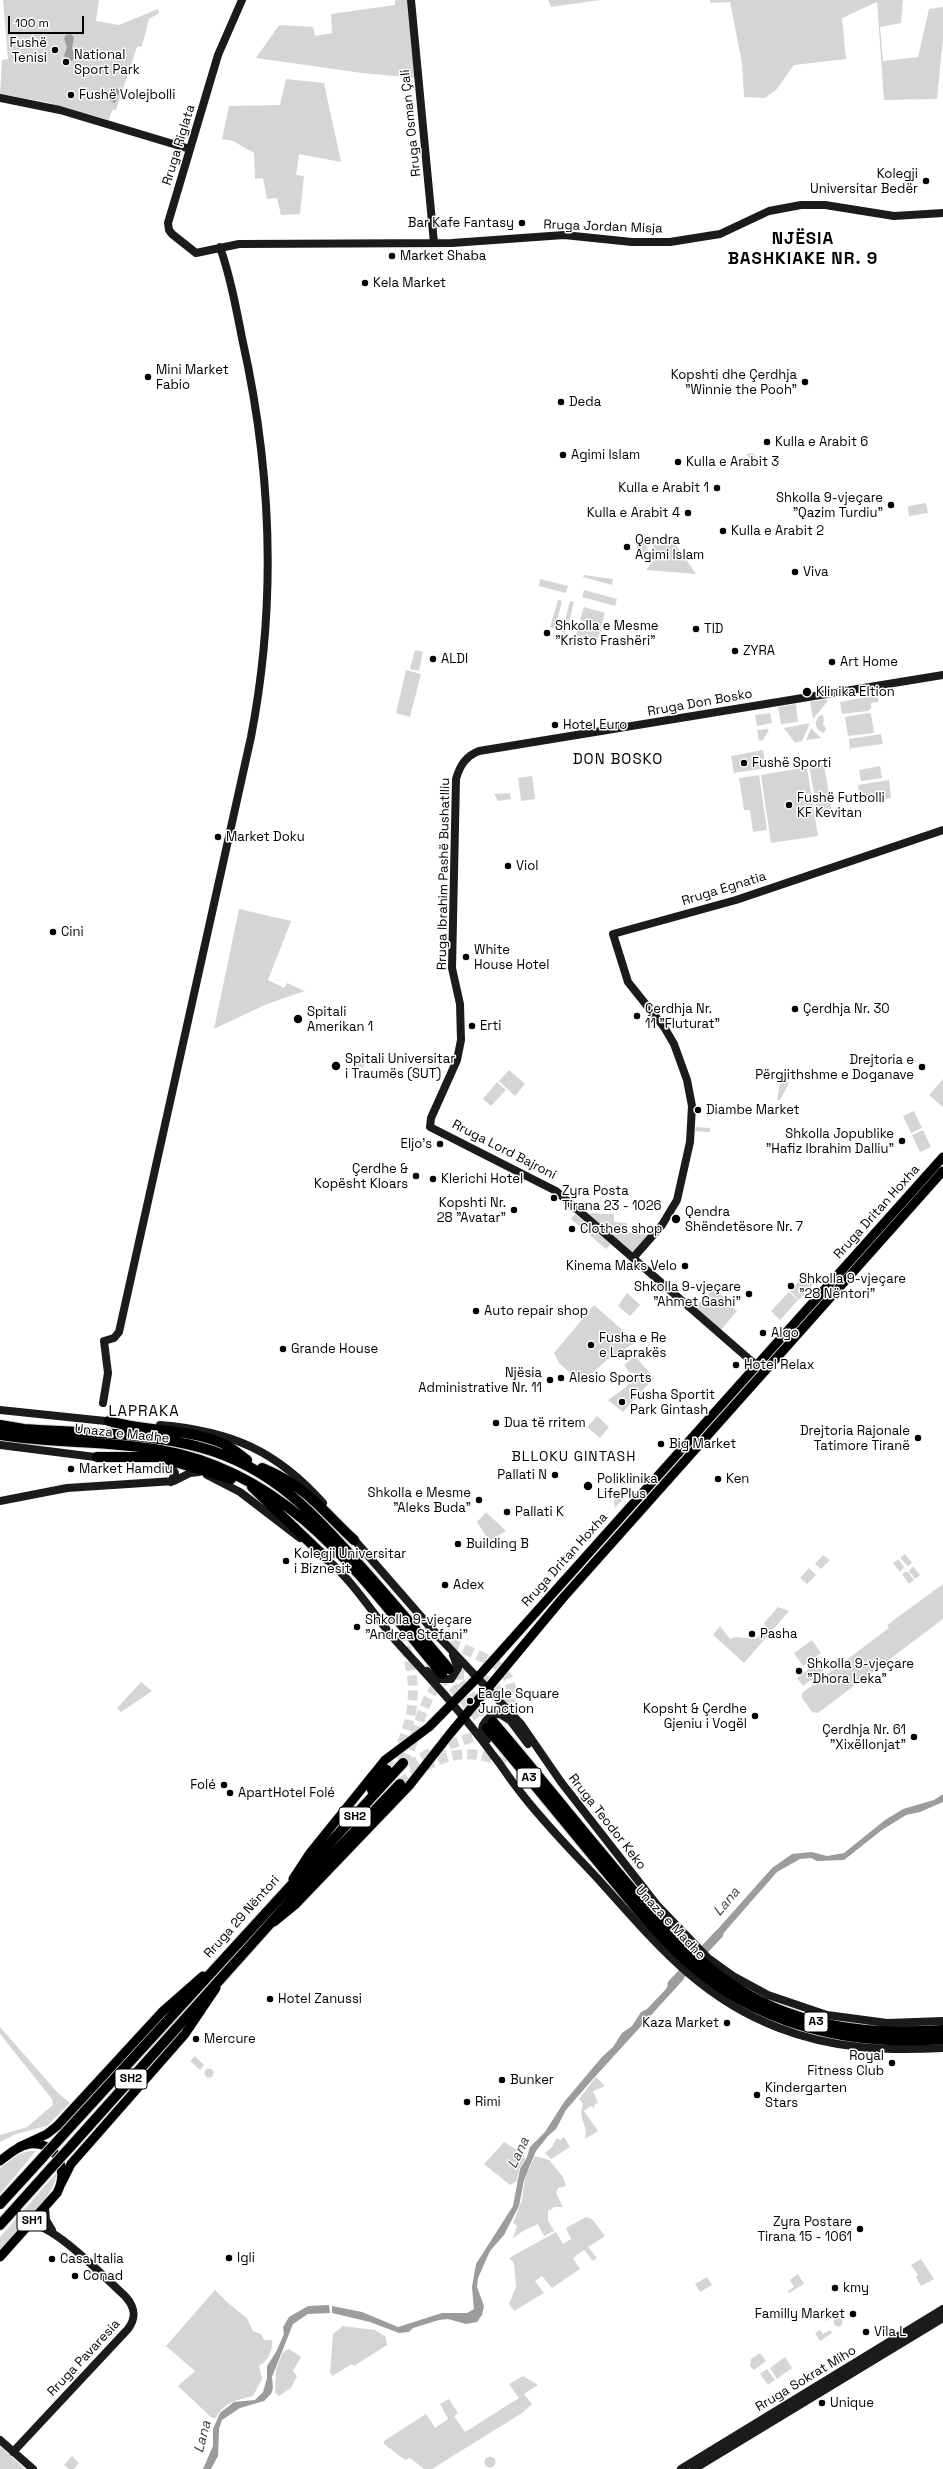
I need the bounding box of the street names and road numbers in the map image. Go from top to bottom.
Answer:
street label: Rruga Osman Çali [398,69,424,177]
street label: Rruga Riglata [159,103,199,187]
street label: Rruga Jordan Misja [543,217,663,237]
street label: Rruga Don Bosko [646,686,754,720]
street label: Rruga Ibrahim Pashë Bushatlliu [435,778,453,970]
street label: Rruga Egnatia [680,869,768,909]
street label: Rruga Lord Bajroni [449,1117,559,1183]
street label: Rruga Dritan Hoxha [831,1162,923,1262]
street label: Unaza e Madhe [74,1421,170,1447]
street label: Rruga Dritan Hoxha [519,1510,611,1610]
road number: A3 [517,1768,541,1788]
street label: Rruga Teodor Keko [565,1771,649,1873]
road number: SH2 [339,1807,371,1827]
street label: Rruga 29 Nëntori [201,1873,283,1961]
street label: Unaza e Madhe [632,1883,708,1963]
road number: A3 [804,2012,828,2032]
road number: SH2 [115,2069,147,2089]
road number: SH1 [17,2211,47,2231]
street label: Rruga Pavaresia [44,2316,124,2400]
street label: Rruga Sokrat Miho [753,2343,859,2415]

